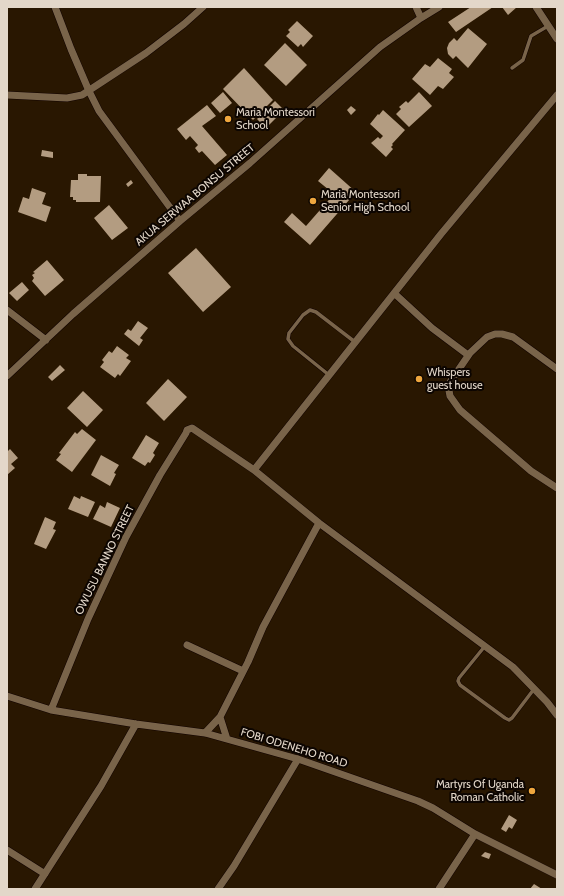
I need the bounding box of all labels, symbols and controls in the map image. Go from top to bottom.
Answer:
place label: Maria Montessori School [236,106,315,132]
marker: Maria Montessori School [223,114,233,124]
street label: AKUA SERWAA BONSU STREET [133,141,257,249]
place label: Maria Montessori Senior High School [321,188,410,214]
marker: Maria Montessori Senior High School [308,196,318,206]
place label: Whispers guest house [427,366,483,392]
marker: Whispers guest house [414,374,424,384]
street label: OWUSU BANNO STREET [73,503,137,617]
street label: FOBI ODENEHO ROAD [239,725,349,771]
place label: Martyrs Of Uganda Roman Catholic [436,778,524,804]
marker: Martyrs Of Uganda Roman Catholic [527,786,537,796]

